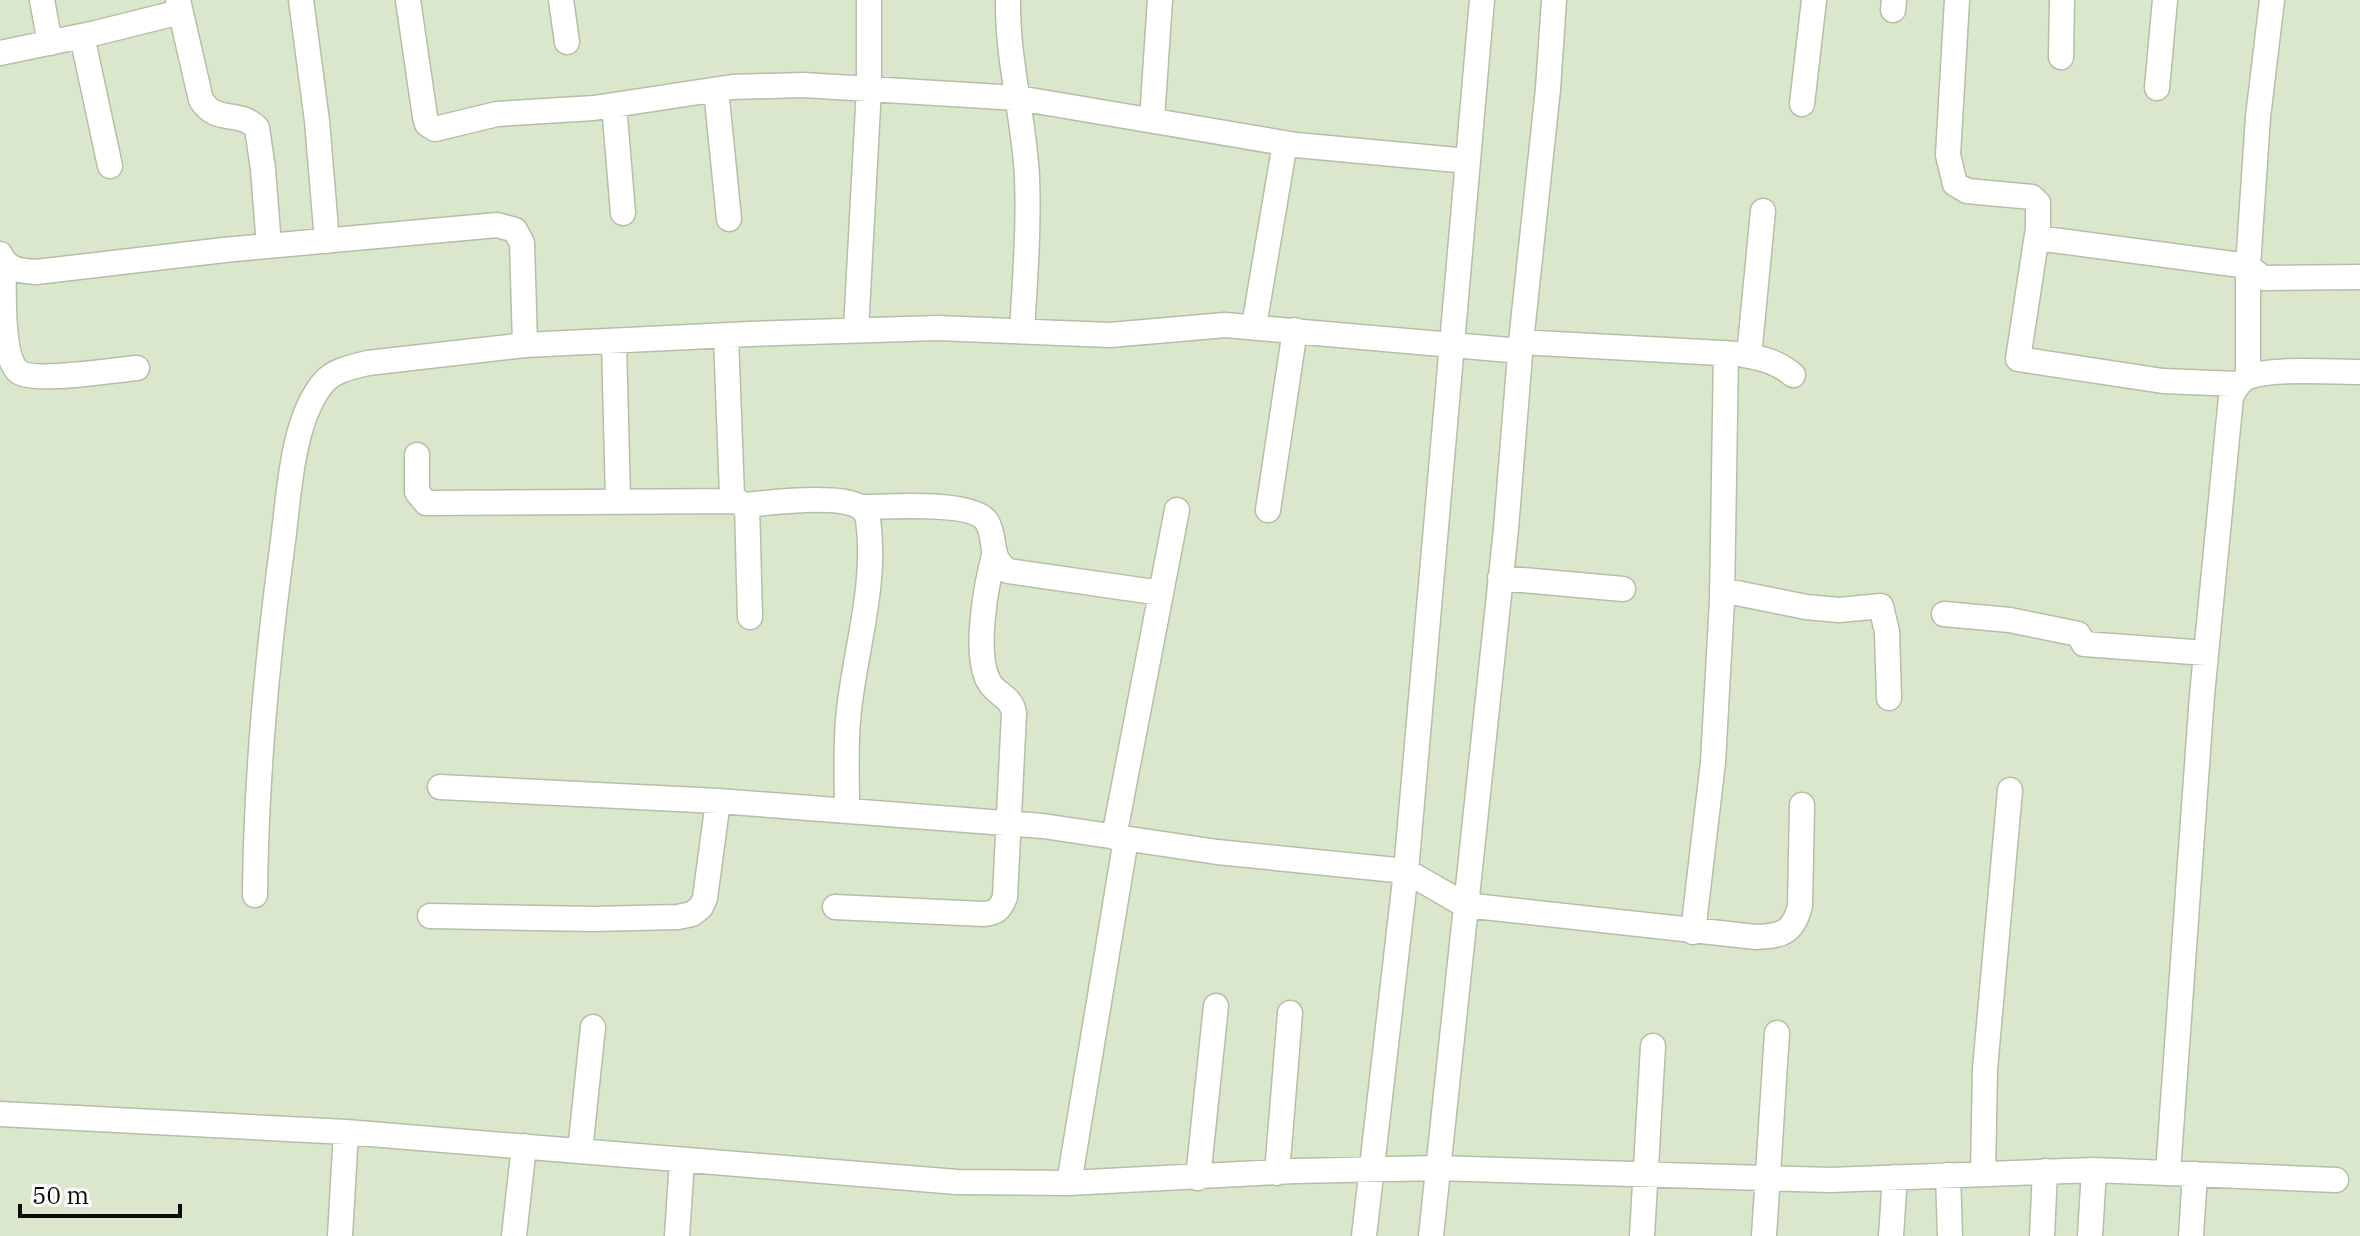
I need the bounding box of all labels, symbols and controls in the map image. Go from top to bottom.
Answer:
scale bar [20,1168,180,1218]
text: 50 m [32,1179,89,1211]

